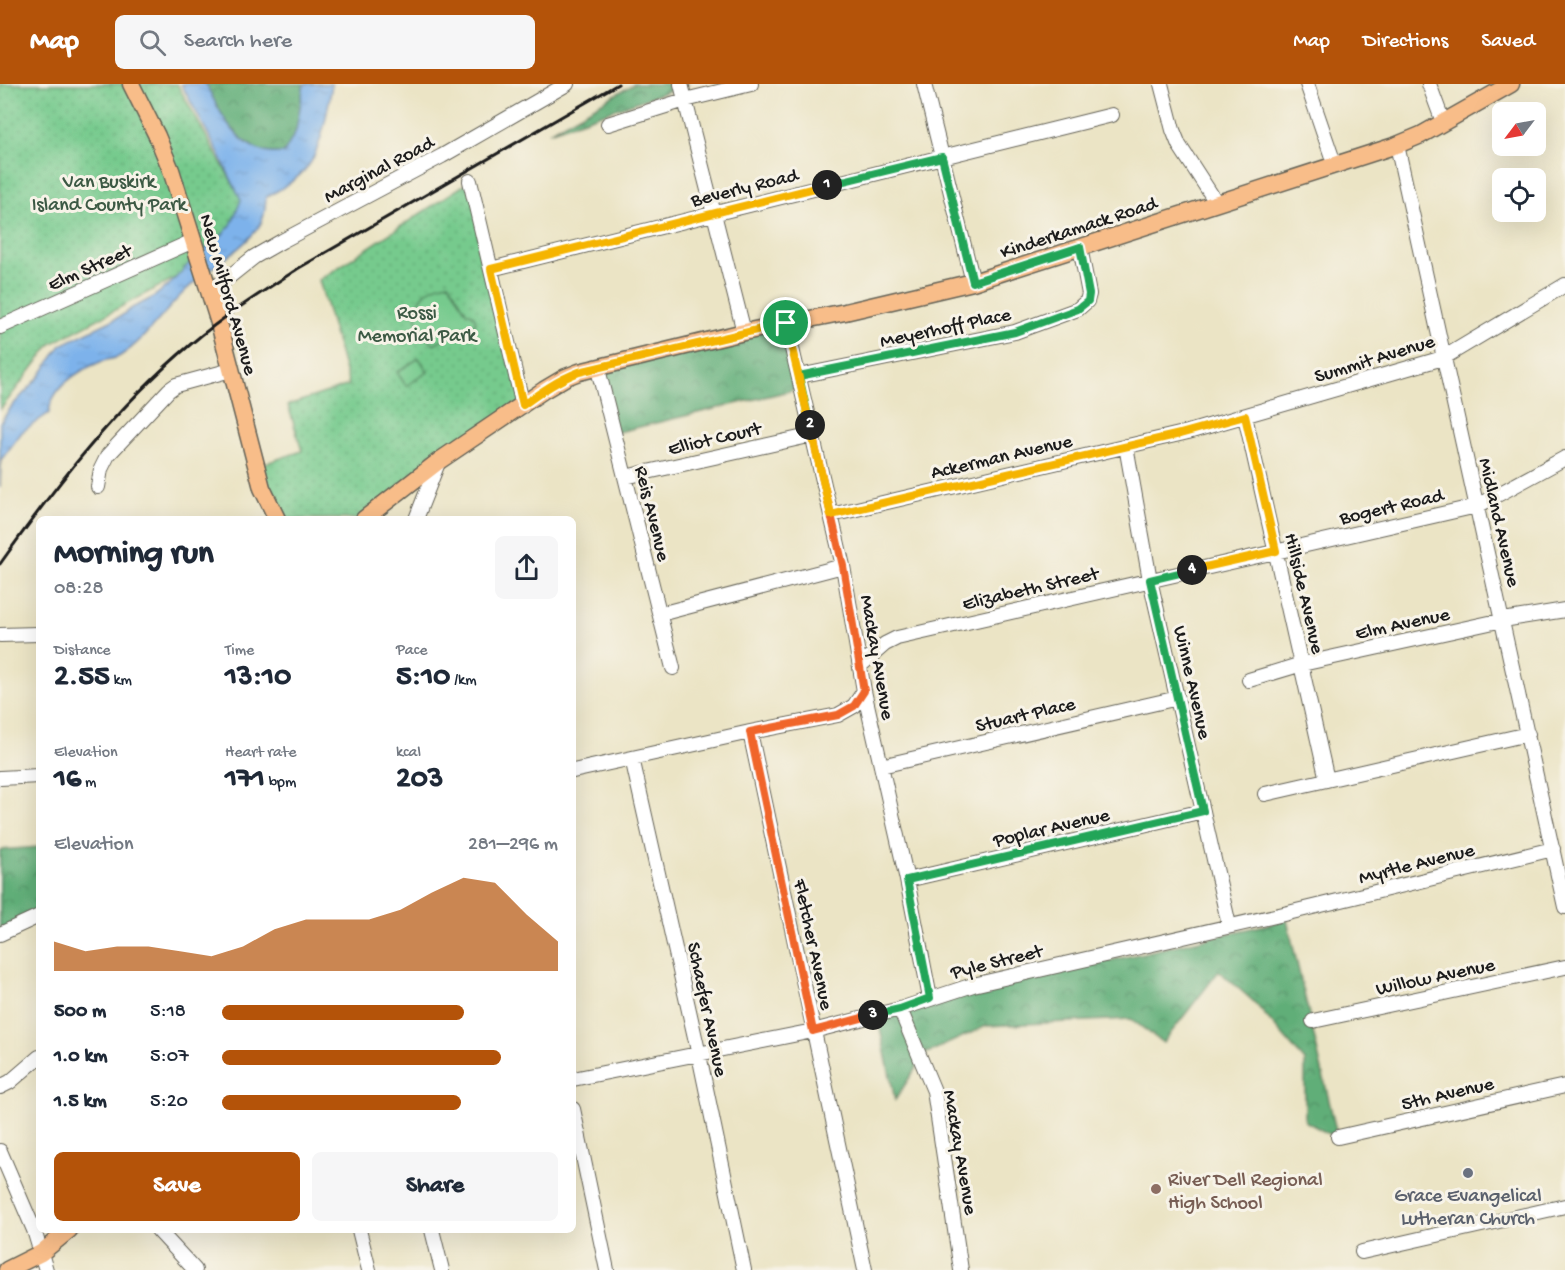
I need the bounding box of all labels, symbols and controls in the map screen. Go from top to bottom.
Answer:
search box [115,15,535,69]
text: Map [30,26,79,59]
icon: search [136,26,169,59]
text: Search here [184,29,292,55]
text: Map [1293,30,1330,55]
text: Directions [1363,30,1448,55]
text: Saved [1481,30,1535,55]
north arrow [1492,102,1546,156]
map controls [1492,102,1546,222]
street label: Marginal Road [321,131,441,210]
street label: Beverly Road [688,164,803,214]
button: locate [1492,168,1546,222]
pin: 1 [812,170,842,200]
park label: Van Buskirk Island County Park [32,172,188,218]
text: 1 [824,175,830,194]
street label: Kinderkamack Road [998,192,1163,266]
street label: New Milford Avenue [193,212,261,379]
street label: Elm Street [45,240,137,298]
pin [760,297,811,348]
park label: Rossi Memorial Park [358,303,478,349]
street label: Meyerhoff Place [878,304,1014,355]
icon: arrive [769,306,802,339]
street label: Summit Avenue [1312,331,1439,390]
pin: 2 [795,410,825,440]
text: 2 [806,415,814,434]
street label: Elliot Court [666,418,765,462]
street label: Ackerman Avenue [929,431,1075,486]
street label: Midland Avenue [1472,456,1524,590]
street label: Reis Avenue [628,464,674,565]
street label: Bogert Road [1337,485,1448,532]
street label: Hillside Avenue [1278,531,1328,657]
text: Morning run [54,536,214,574]
button: share [495,536,558,599]
pin: 4 [1177,555,1207,585]
text: 4 [1188,560,1196,579]
street label: Elizabeth Street [960,563,1103,617]
text: 08:28 [54,578,103,601]
street label: Mackay Avenue [853,593,898,723]
street label: Elm Avenue [1353,604,1453,647]
street label: Winne Avenue [1166,624,1215,742]
text: Distance [54,642,111,661]
text: Time [225,642,254,661]
text: Pace [396,642,427,661]
text: 2.55 [54,661,110,696]
text: 13:10 [225,661,291,696]
text: 5:10 [396,661,450,696]
text: km [110,672,132,691]
text: /km [450,672,476,691]
street label: Stuart Place [974,694,1079,739]
text: Elevation [54,744,118,763]
text: Heart rate [225,744,297,763]
text: kcal [396,744,421,763]
text: 16 [54,763,81,798]
text: 171 [225,763,265,798]
text: 203 [396,763,443,798]
text: m [81,774,96,793]
text: bpm [265,774,296,793]
street label: Poplar Avenue [990,805,1113,854]
text: Elevation [54,834,134,857]
text: 281–296 m [468,834,558,857]
street label: Myrtle Avenue [1357,840,1478,891]
street label: Fletcher Avenue [786,876,837,1013]
street label: Pyle Street [948,940,1047,986]
street label: Schaefer Avenue [680,941,731,1080]
street label: Willow Avenue [1374,954,1498,1002]
pin: 3 [858,1000,888,1030]
text: 500 m [54,1001,106,1024]
text: 5:18 [150,1001,186,1024]
text: 3 [869,1005,877,1024]
text: 1.0 km [54,1046,108,1069]
text: 5:07 [150,1046,189,1069]
street label: 5th Avenue [1399,1073,1497,1117]
street label: Mackay Avenue [936,1088,981,1218]
text: 1.5 km [54,1091,107,1114]
text: 5:20 [150,1091,188,1114]
button: Save [54,1152,300,1221]
button: Share [312,1152,558,1221]
marker: Grace Evangelical Lutheran Church [1461,1166,1475,1180]
place label: River Dell Regional High School [1168,1170,1323,1216]
marker: River Dell Regional High School [1149,1182,1163,1196]
place label: Grace Evangelical Lutheran Church [1394,1186,1542,1232]

